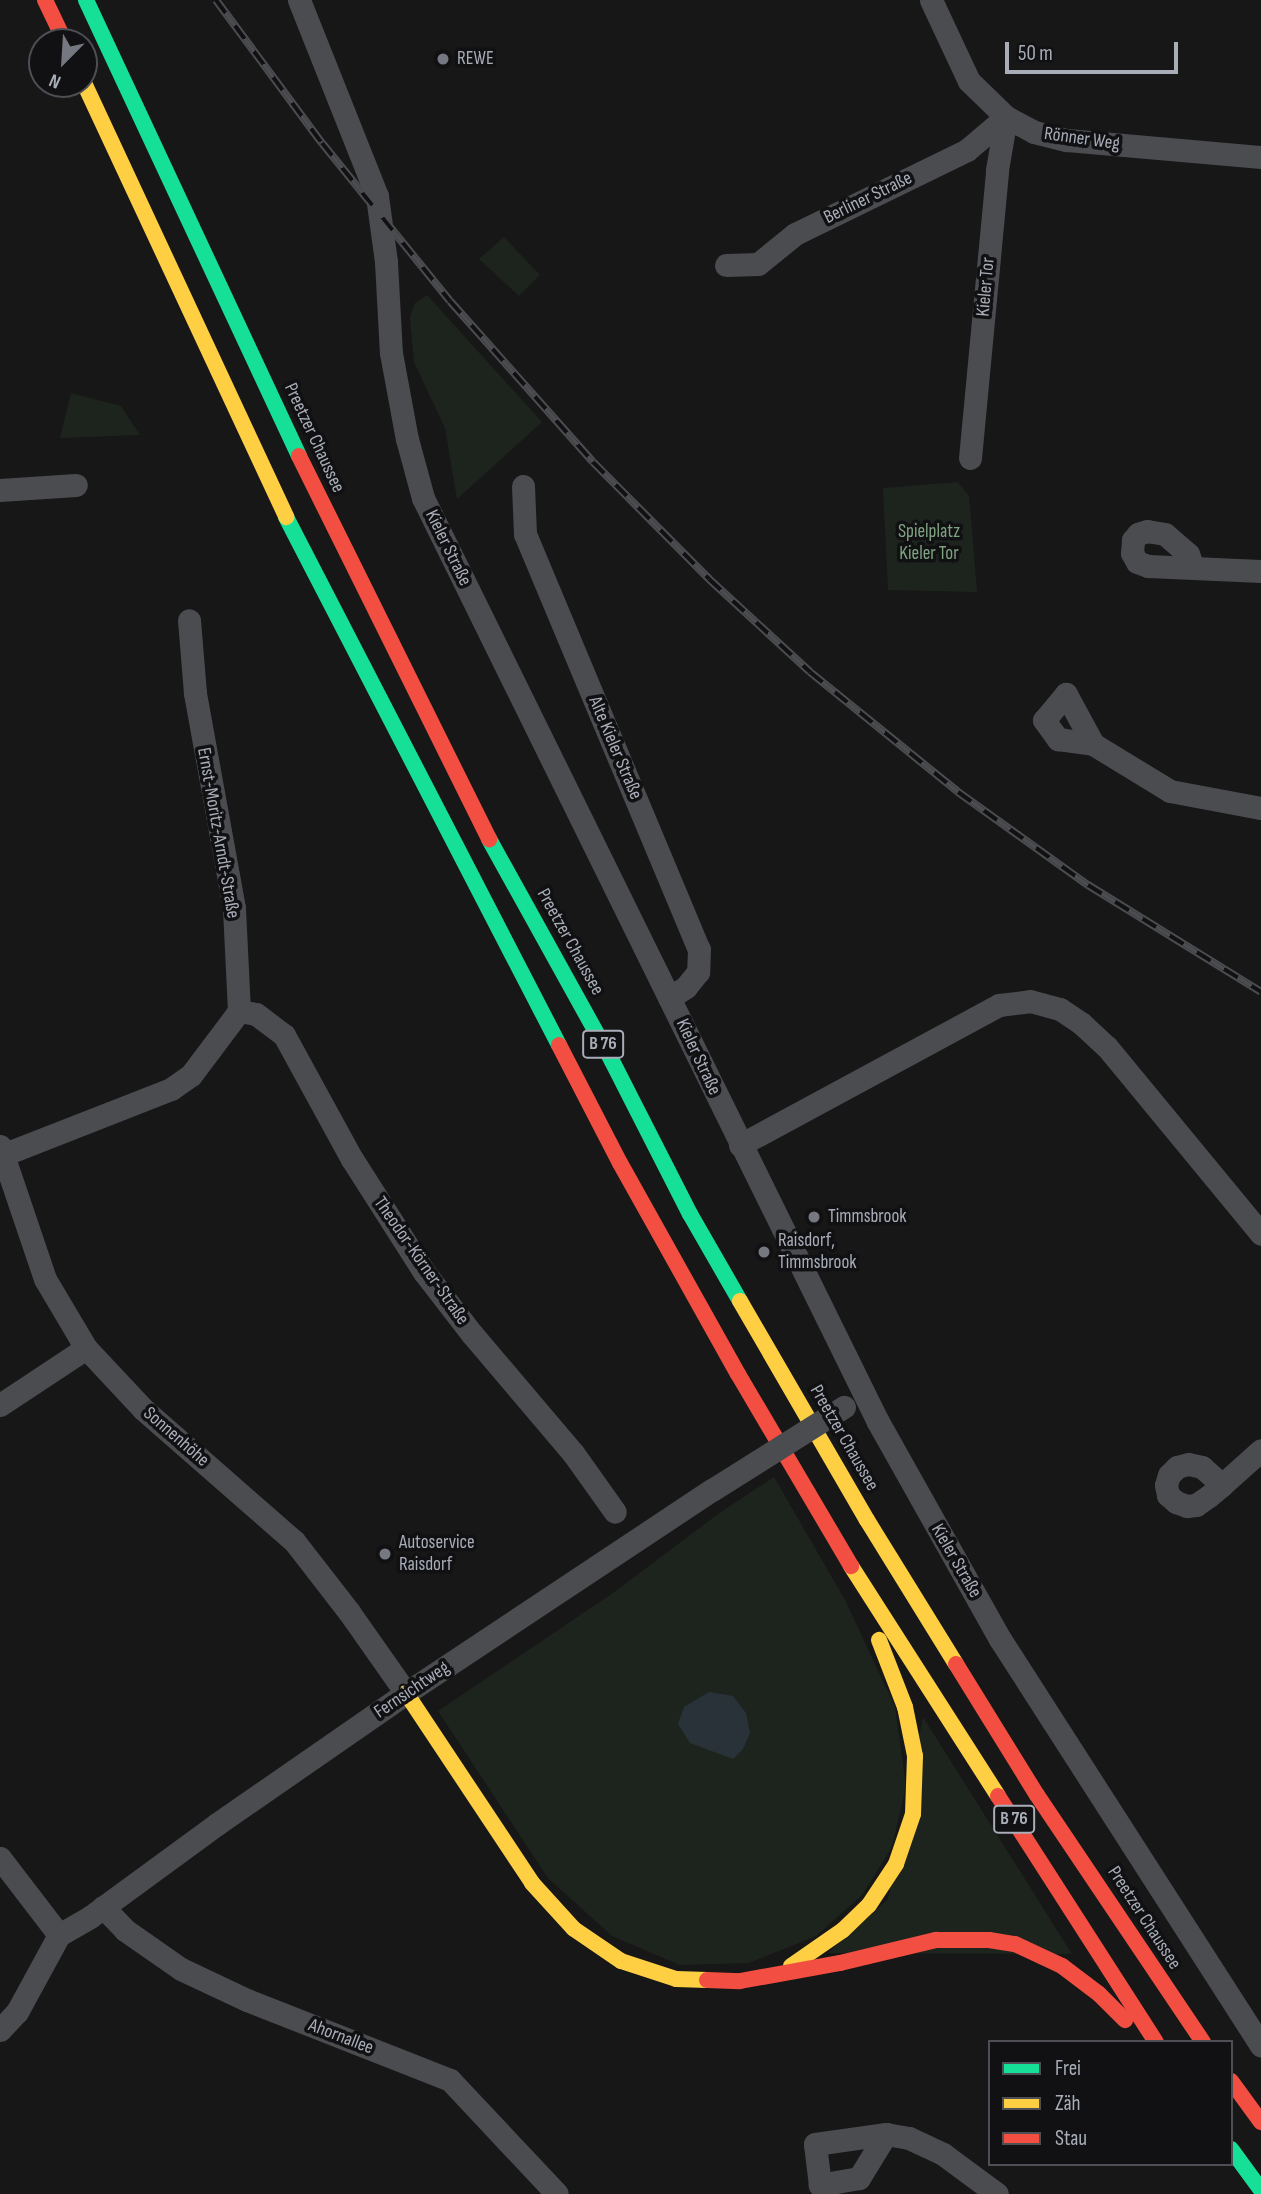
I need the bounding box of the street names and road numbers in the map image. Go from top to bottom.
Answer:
street label: Rönner Weg [1043,122,1121,156]
street label: Berliner Straße [820,167,916,229]
street label: Kieler Tor [972,256,1000,318]
street label: Preetzer Chaussee [279,380,349,496]
street label: Kieler Straße [420,506,476,590]
street label: Alte Kieler Straße [583,693,647,803]
street label: Ernst-Moritz-Arndt-Straße [192,746,244,920]
street label: Preetzer Chaussee [531,885,609,999]
street label: Kieler Straße [670,1015,726,1099]
road number: B 76 [582,1030,624,1058]
street label: Theodor-Körner-Straße [368,1193,474,1329]
street label: Preetzer Chaussee [805,1381,883,1495]
street label: Sonnenhöhe [138,1402,214,1472]
street label: Kieler Straße [926,1520,986,1602]
street label: Fernsichtweg [370,1657,454,1723]
road number: B 76 [993,1804,1035,1833]
street label: Preetzer Chaussee [1102,1862,1186,1974]
street label: Ahornallee [305,2014,377,2060]

